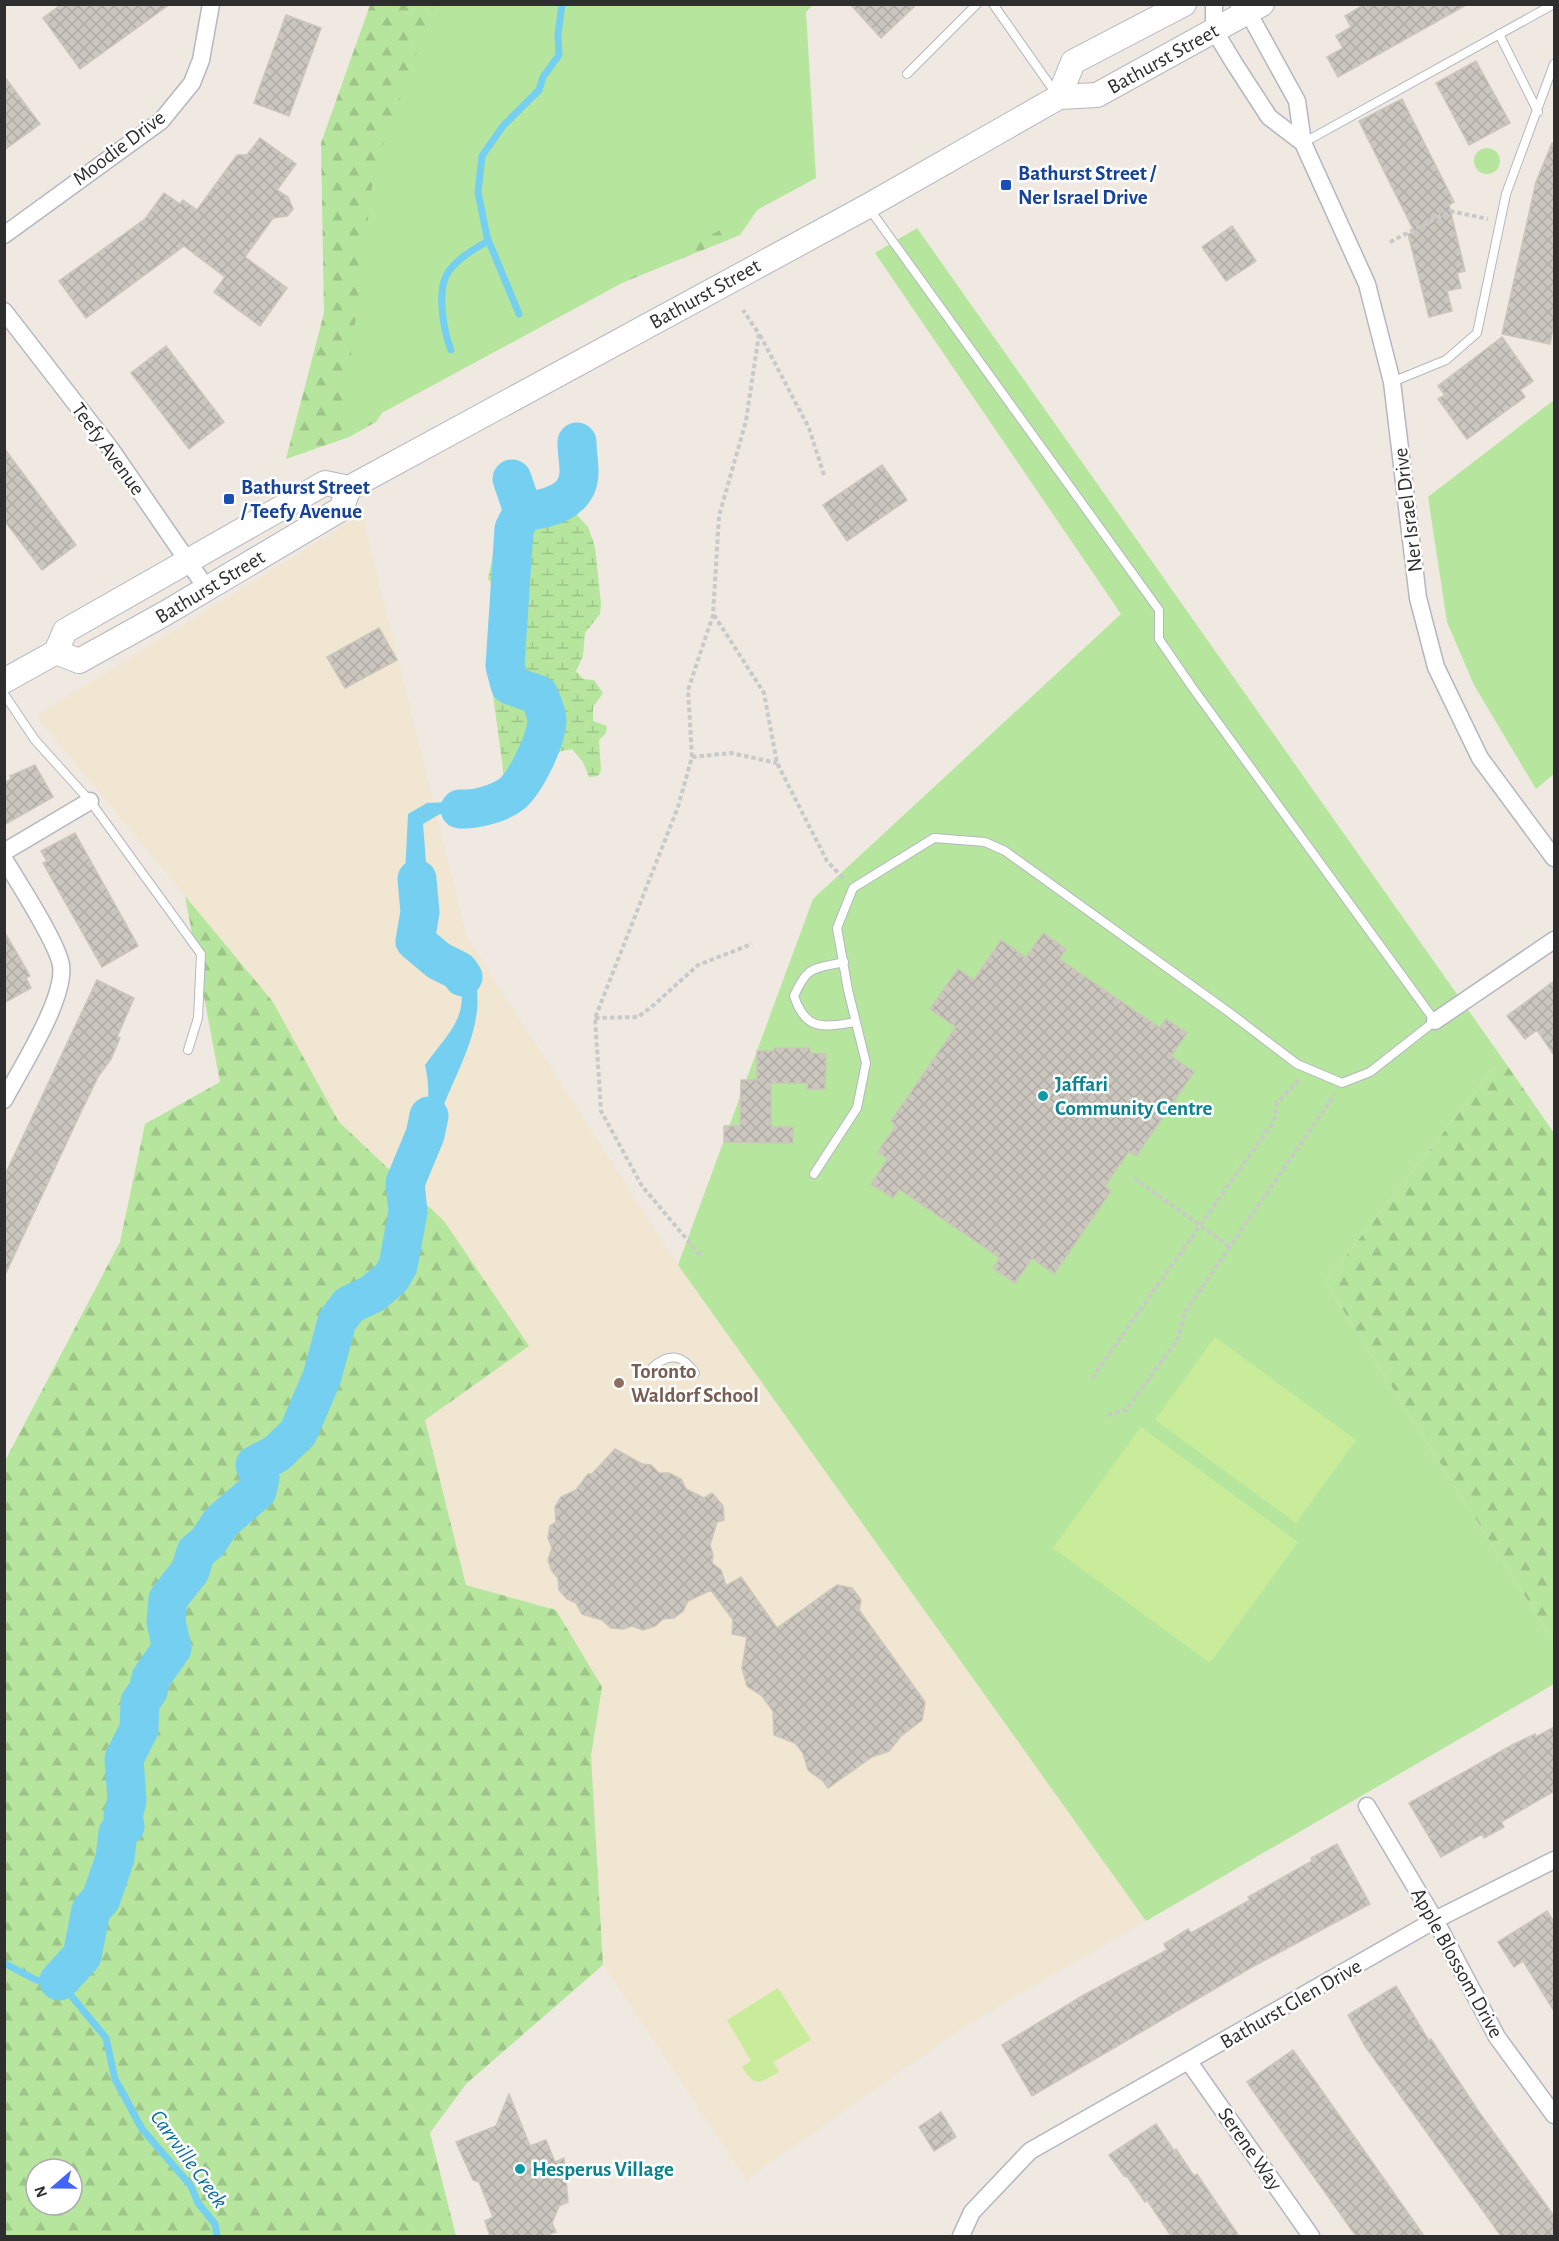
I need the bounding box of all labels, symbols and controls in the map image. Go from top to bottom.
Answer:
street label: Bathurst Street [1104,20,1222,98]
street label: Moodie Drive [69,107,169,189]
place label: Bathurst Street / Ner Israel Drive [1018,163,1157,208]
marker: Bathurst Street / Ner Israel Drive [999,178,1013,192]
street label: Bathurst Street [646,255,764,333]
street label: Teefy Avenue [68,399,148,499]
street label: Ner Israel Drive [1390,447,1426,573]
place label: Bathurst Street / Teefy Avenue [240,477,370,522]
marker: Bathurst Street / Teefy Avenue [222,492,236,506]
street label: Bathurst Street [152,546,268,628]
place label: Jaffari Community Centre [1055,1074,1213,1119]
marker: Jaffari Community Centre [1036,1089,1050,1103]
place label: Toronto Waldorf School [631,1361,759,1406]
marker: Toronto Waldorf School [612,1376,626,1390]
street label: Apple Blossom Drive [1407,1885,1507,2041]
street label: Bathurst Glen Drive [1217,1955,1365,2053]
street label: Serene Way [1214,2104,1286,2194]
water label: Carrville Creek [146,2106,232,2212]
north arrow [24,2157,84,2217]
place label: Hesperus Village [532,2159,674,2180]
marker: Hesperus Village [513,2162,527,2176]
text: N [31,2184,50,2200]

